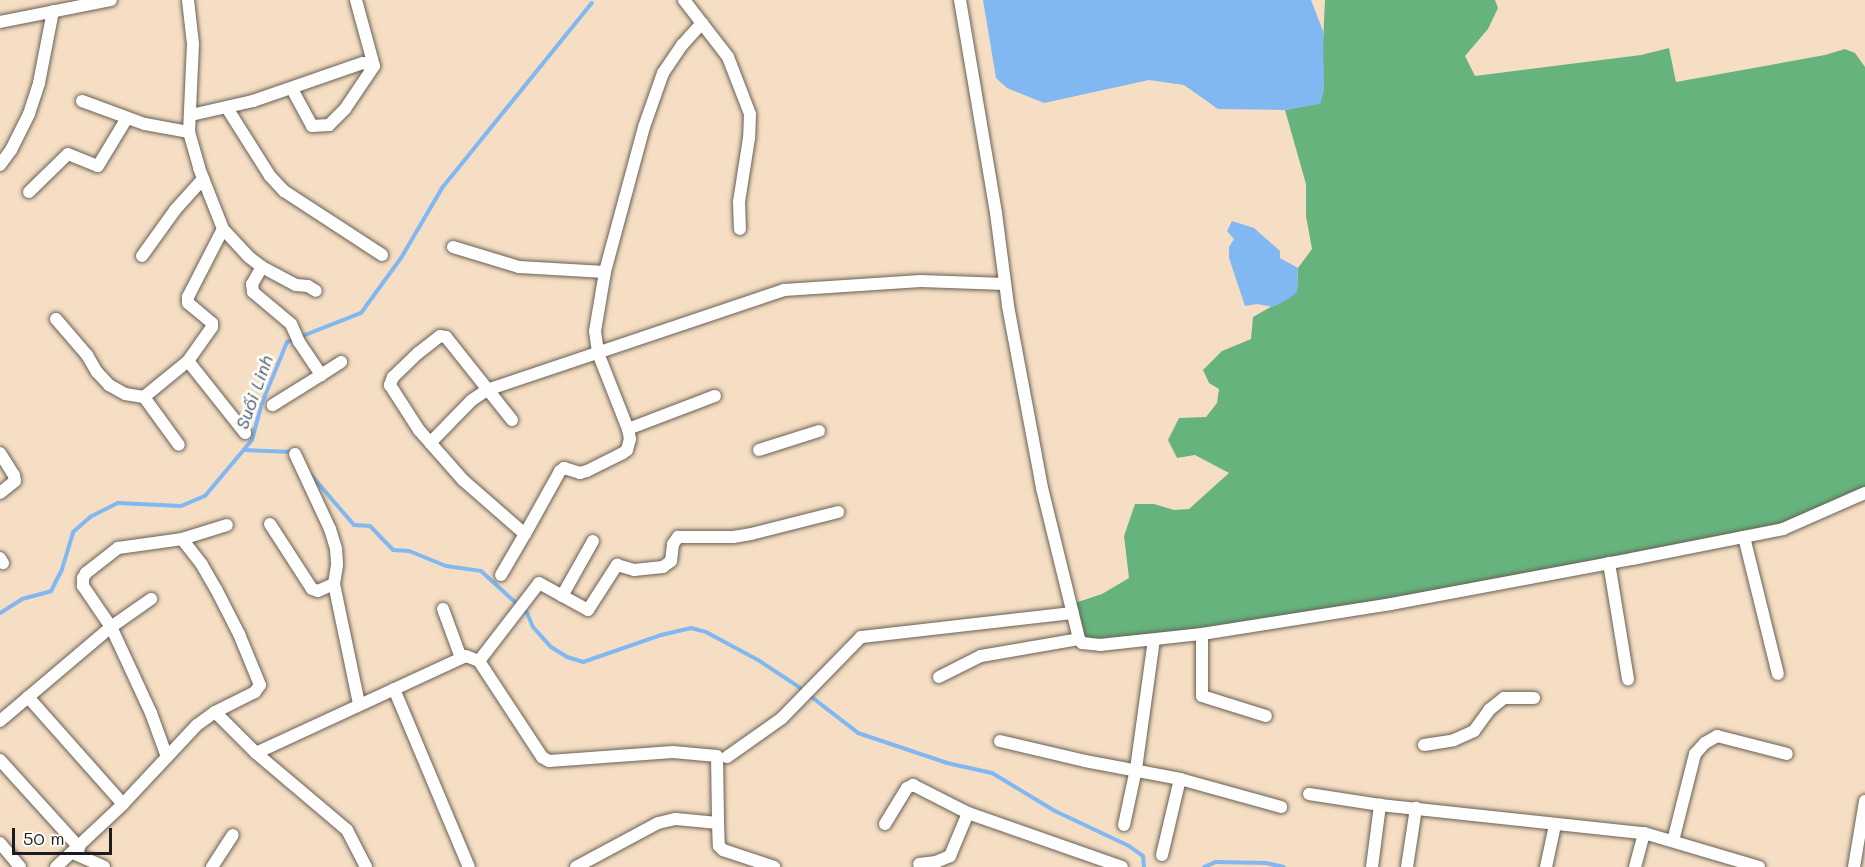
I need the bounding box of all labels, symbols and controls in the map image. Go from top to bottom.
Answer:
water label: Suối Linh [231,352,277,432]
scale bar [15,816,116,854]
text: 50 m [23,826,65,850]

